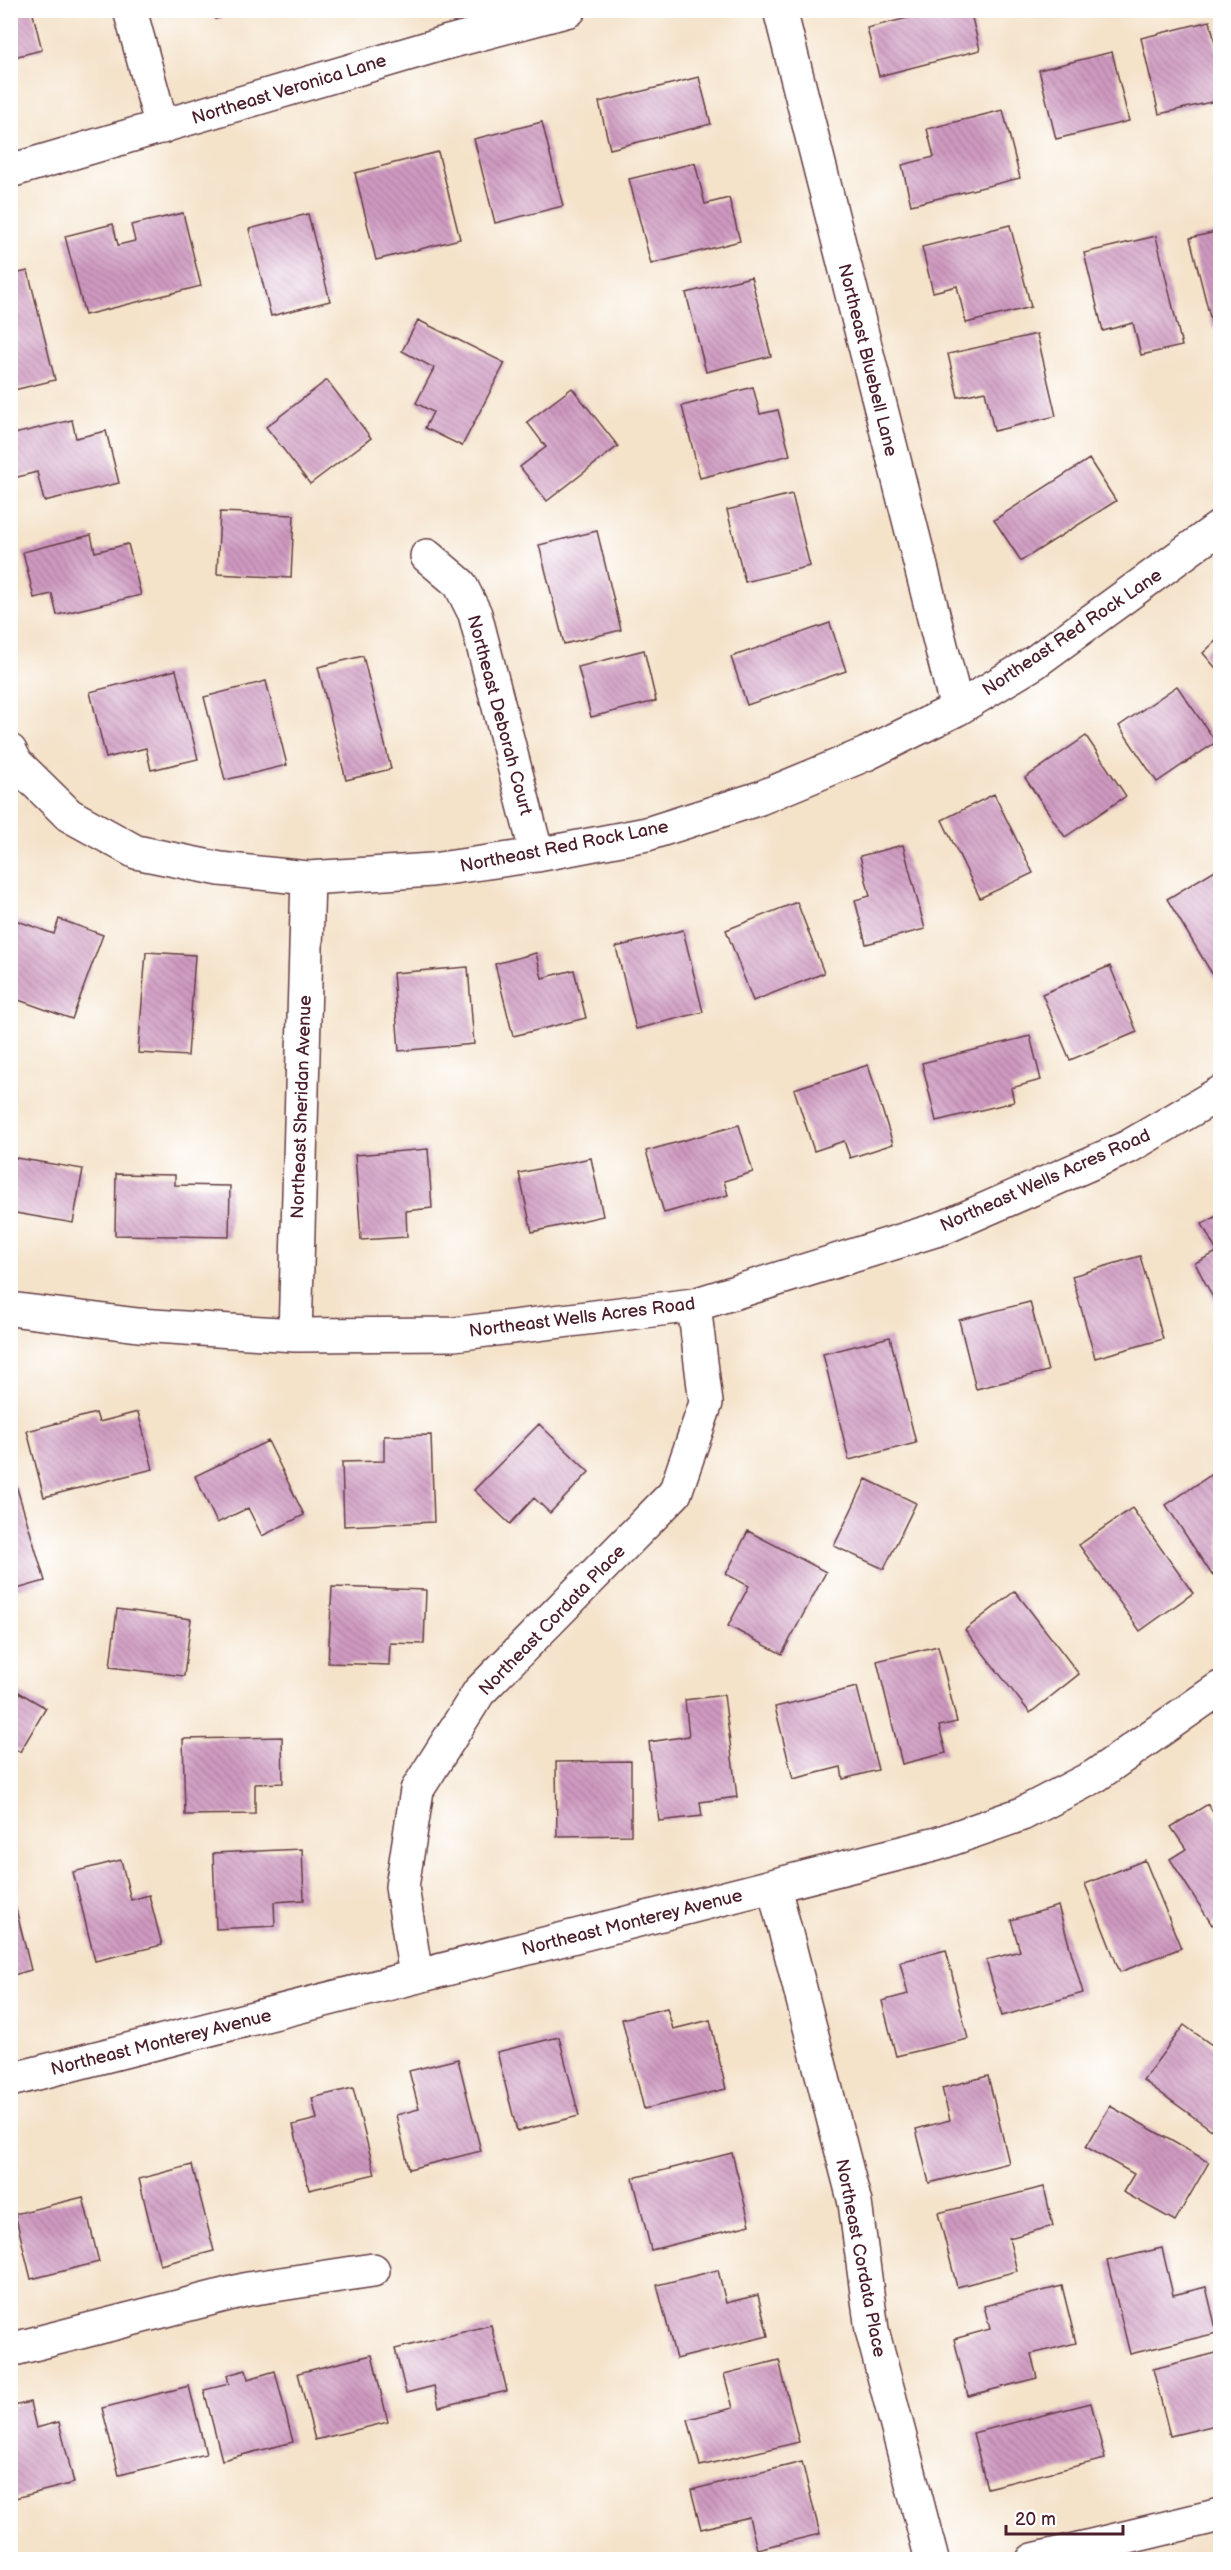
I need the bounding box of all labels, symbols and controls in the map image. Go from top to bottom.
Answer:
street label: Northeast Veronica Lane [189,50,389,129]
street label: Northeast Bluebell Lane [833,262,902,459]
street label: Northeast Red Rock Lane [979,564,1166,700]
street label: Northeast Deborah Court [463,613,536,818]
street label: Northeast Red Rock Lane [458,816,670,877]
street label: Northeast Sheridan Avenue [287,994,316,1219]
street label: Northeast Wells Acres Road [937,1125,1153,1236]
street label: Northeast Wells Acres Road [468,1293,696,1342]
street label: Northeast Cordata Place [475,1540,630,1700]
street label: Northeast Monterey Avenue [520,1885,745,1960]
street label: Northeast Monterey Avenue [49,2005,274,2080]
street label: Northeast Cordata Place [831,2157,890,2359]
scale bar [1006,2498,1123,2536]
text: 20 m [1015,2509,1056,2530]

